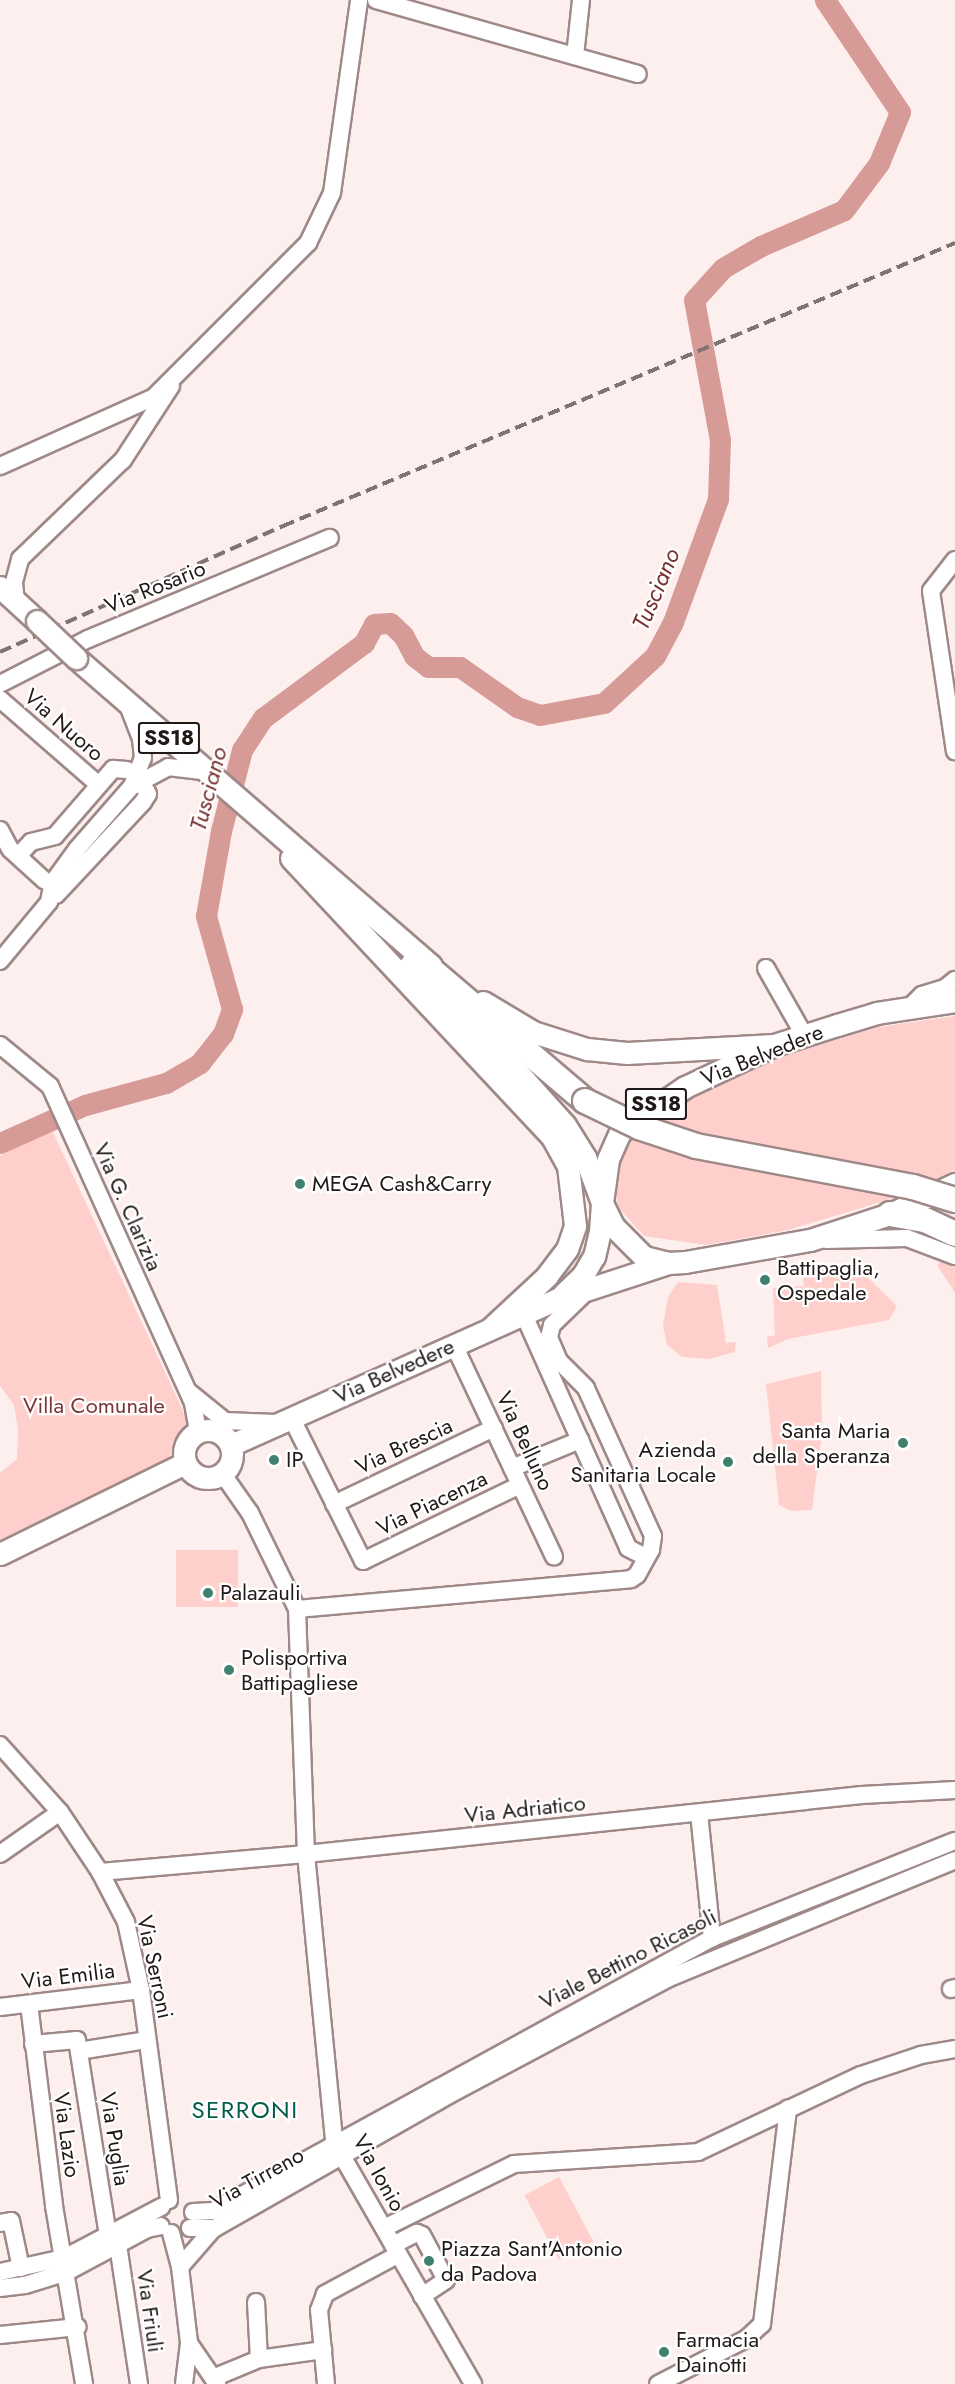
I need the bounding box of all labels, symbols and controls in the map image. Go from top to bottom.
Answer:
water label: Tusciano [626,544,686,634]
street label: Via Rosario [101,555,209,619]
street label: Via Nuoro [19,683,109,767]
road number: SS18 [138,720,201,756]
water label: Tusciano [183,744,233,834]
street label: Via Belvedere [697,1019,827,1091]
road number: SS18 [624,1086,688,1122]
street label: Via G. Clarizia [88,1139,168,1275]
place label: MEGA Cash&Carry [312,1171,491,1197]
marker: MEGA Cash&Carry [293,1177,307,1191]
place label: Battipaglia, Ospedale [777,1254,880,1306]
marker: Battipaglia, Ospedale [758,1273,772,1287]
street label: Via Belvedere [330,1333,458,1409]
street label: Via Belluno [491,1387,559,1495]
park label: Villa Comunale [23,1393,165,1419]
street label: Via Brescia [351,1412,457,1480]
place label: Santa Maria della Speranza [753,1417,890,1468]
marker: Santa Maria della Speranza [894,1434,912,1452]
place label: Azienda Sanitaria Locale [570,1436,716,1488]
place label: IP [286,1447,303,1473]
marker: IP [267,1453,281,1467]
marker: Azienda Sanitaria Locale [721,1455,735,1469]
street label: Via Piacenza [372,1465,492,1541]
place label: Palazauli [220,1580,301,1606]
marker: Palazauli [201,1586,215,1600]
place label: Polisportiva Battipagliese [241,1644,358,1696]
marker: Polisportiva Battipagliese [222,1663,236,1677]
street label: Via Adriatico [463,1790,587,1828]
street label: Viale Bettino Ricasoli [535,1903,721,2015]
street label: Via Serroni [131,1913,179,2021]
street label: Via Emilia [20,1957,116,1995]
street label: Via Puglia [95,2090,135,2188]
street label: Via Lazio [48,2091,86,2179]
district label: SERRONI [191,2096,299,2124]
street label: Via Ionio [347,2130,411,2216]
street label: Via Tirreno [206,2141,308,2215]
place label: Piazza Sant'Antonio da Padova [441,2235,623,2286]
marker: Piazza Sant'Antonio da Padova [422,2254,436,2268]
street label: Via Friuli [131,2268,169,2354]
place label: Farmacia Dainotti [676,2326,759,2378]
marker: Farmacia Dainotti [657,2345,671,2359]

